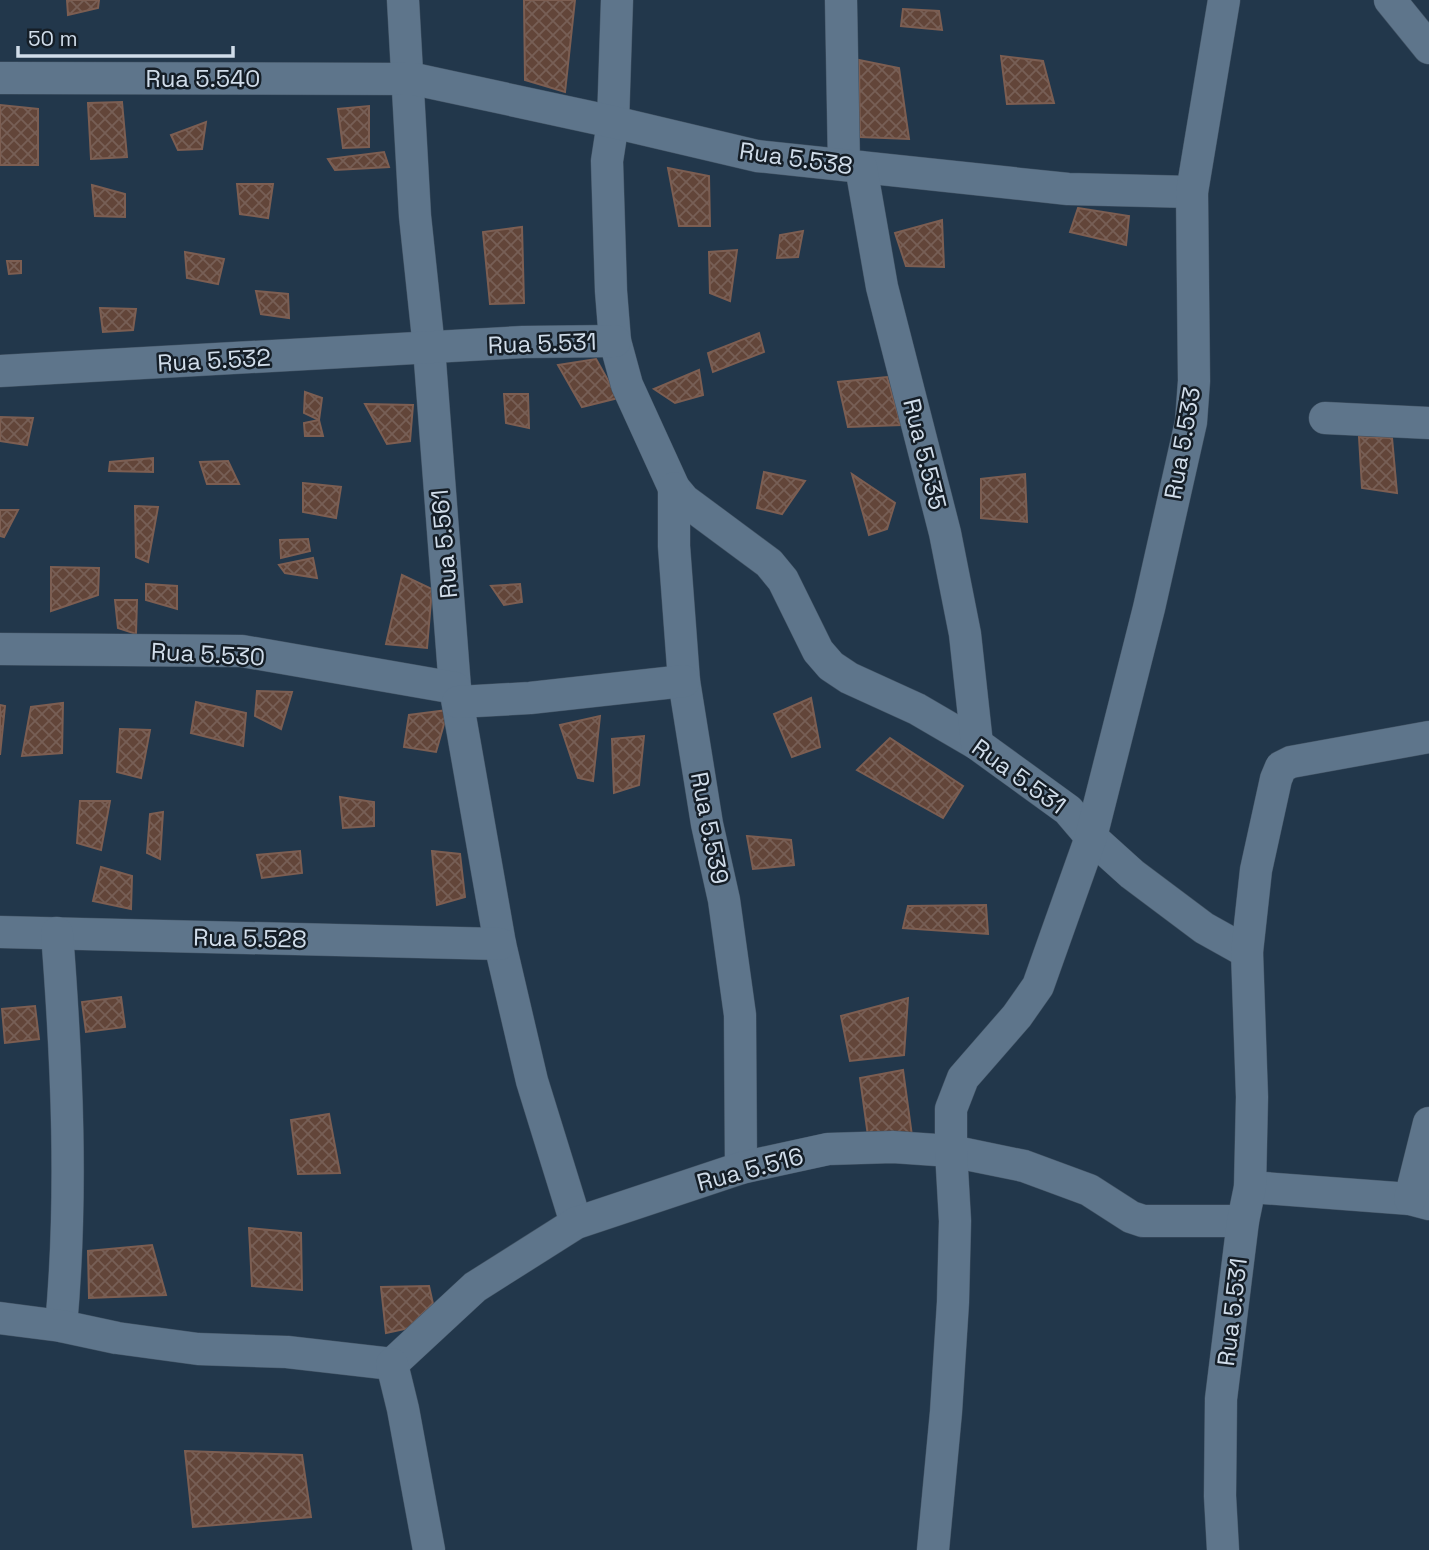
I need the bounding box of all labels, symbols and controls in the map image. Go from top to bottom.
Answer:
scale bar [18,14,233,58]
text: 50 m [28,25,78,52]
street label: Rua 5.540 [145,63,261,94]
street label: Rua 5.538 [737,135,855,181]
street label: Rua 5.531 [487,326,597,360]
street label: Rua 5.532 [156,342,272,378]
street label: Rua 5.533 [1157,384,1207,502]
street label: Rua 5.535 [896,395,954,513]
street label: Rua 5.561 [424,488,464,600]
street label: Rua 5.530 [150,636,266,672]
street label: Rua 5.531 [966,731,1072,821]
street label: Rua 5.539 [684,769,736,887]
street label: Rua 5.528 [193,922,307,954]
street label: Rua 5.516 [693,1140,807,1198]
street label: Rua 5.531 [1210,1256,1254,1368]

